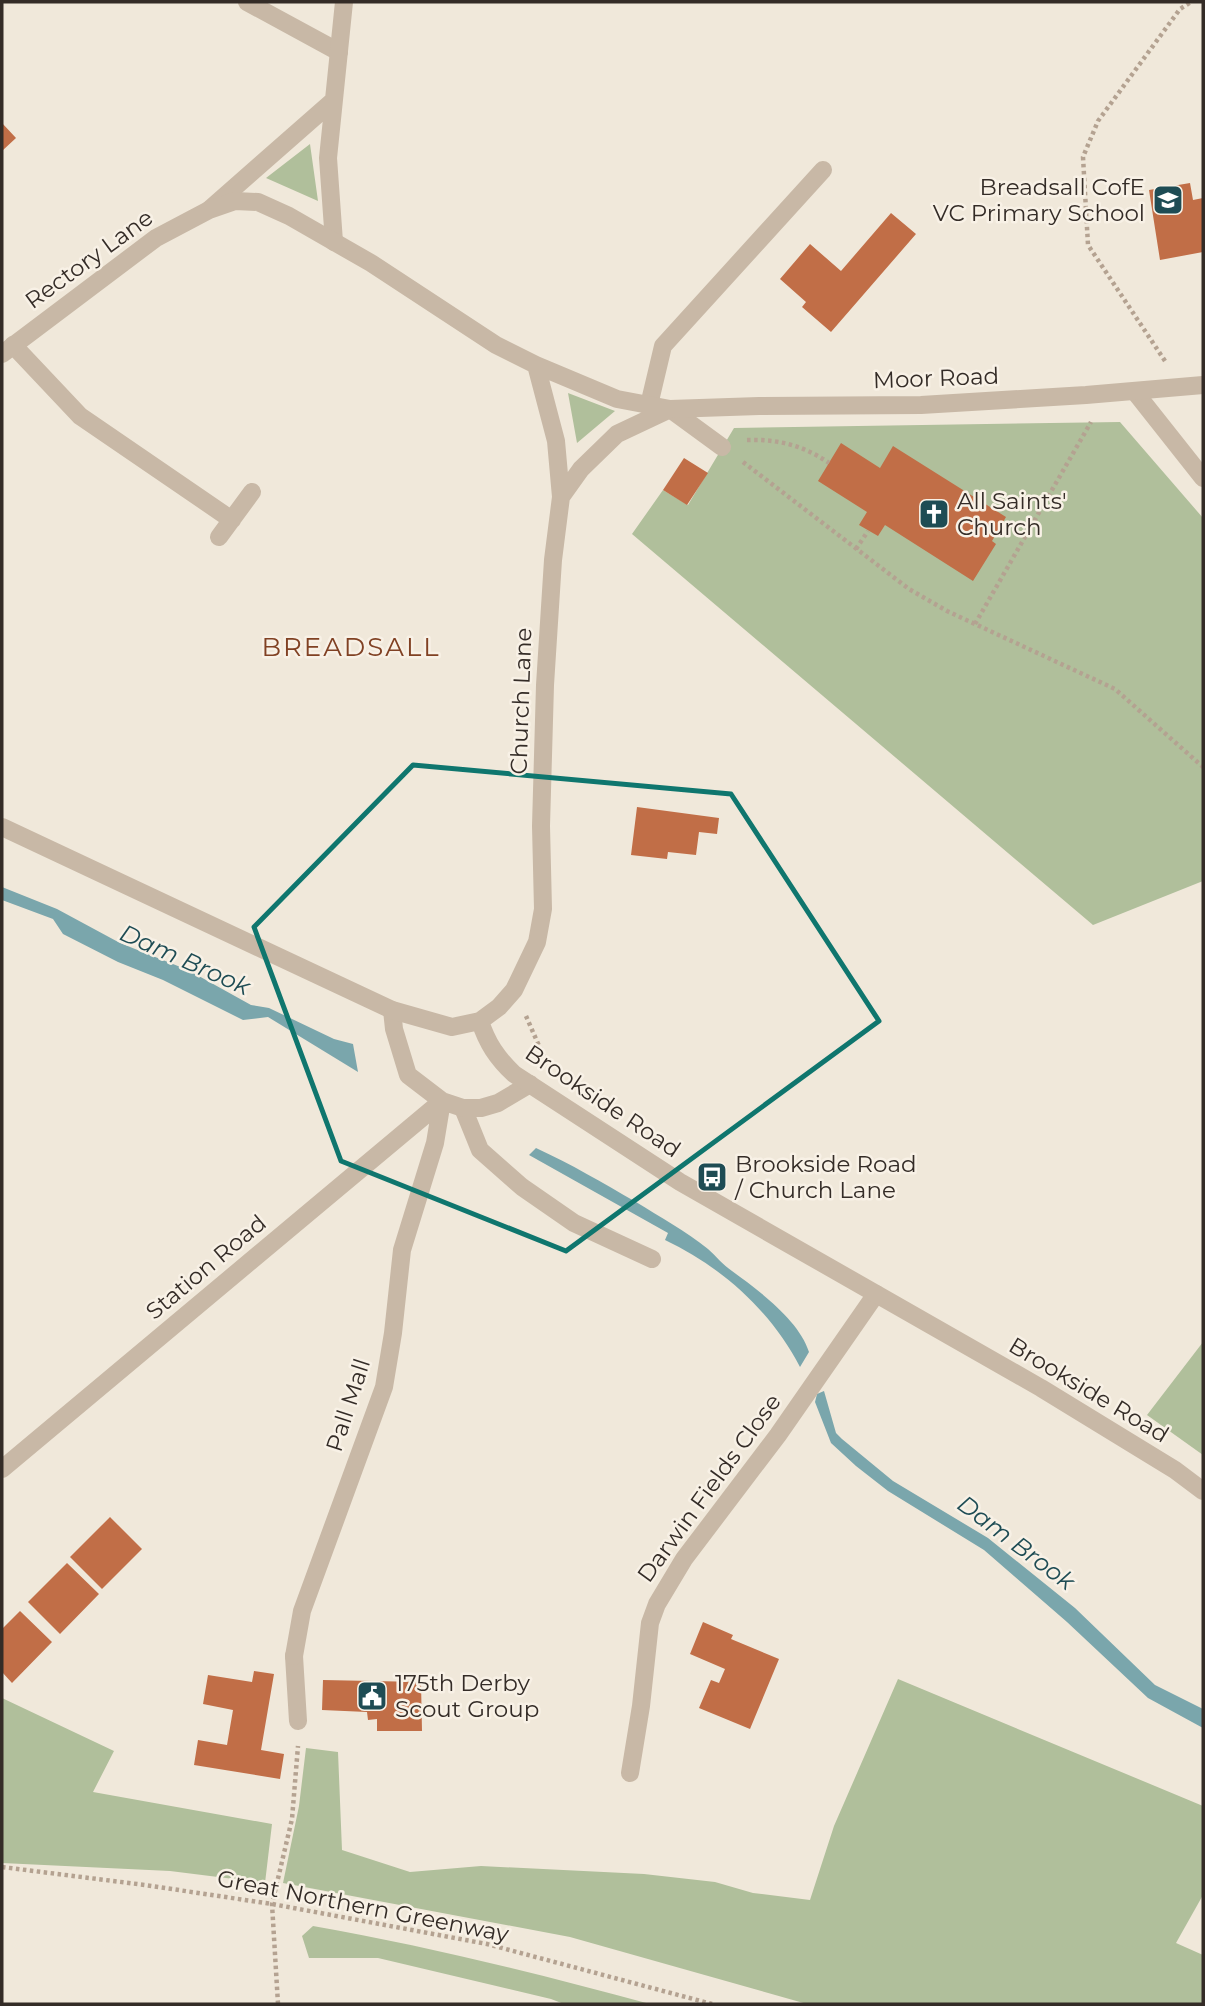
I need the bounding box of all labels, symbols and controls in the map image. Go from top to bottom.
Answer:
place label: Breadsall CofE VC Primary School [933,173,1145,227]
school or university icon: Breadsall CofE VC Primary School [1151,183,1185,217]
street label: Rectory Lane [20,203,158,315]
street label: Moor Road [872,362,1000,394]
place label: All Saints' Church [957,487,1067,541]
church icon: All Saints' Church [917,497,951,531]
street label: Church Lane [504,627,538,775]
district label: BREADSALL [261,631,441,663]
water label: Dam Brook [116,918,256,1002]
street label: Brookside Road [520,1039,686,1163]
place label: Brookside Road / Church Lane [734,1150,917,1204]
bus stop icon: Brookside Road / Church Lane [695,1160,729,1194]
street label: Station Road [140,1209,272,1325]
street label: Brookside Road [1004,1331,1174,1449]
street label: Pall Mall [320,1355,376,1455]
street label: Darwin Fields Close [631,1388,787,1588]
water label: Dam Brook [952,1489,1082,1597]
place label: 175th Derby Scout Group [395,1669,539,1723]
public building icon: 175th Derby Scout Group [355,1679,389,1713]
street label: Great Northern Greenway [215,1864,512,1948]

